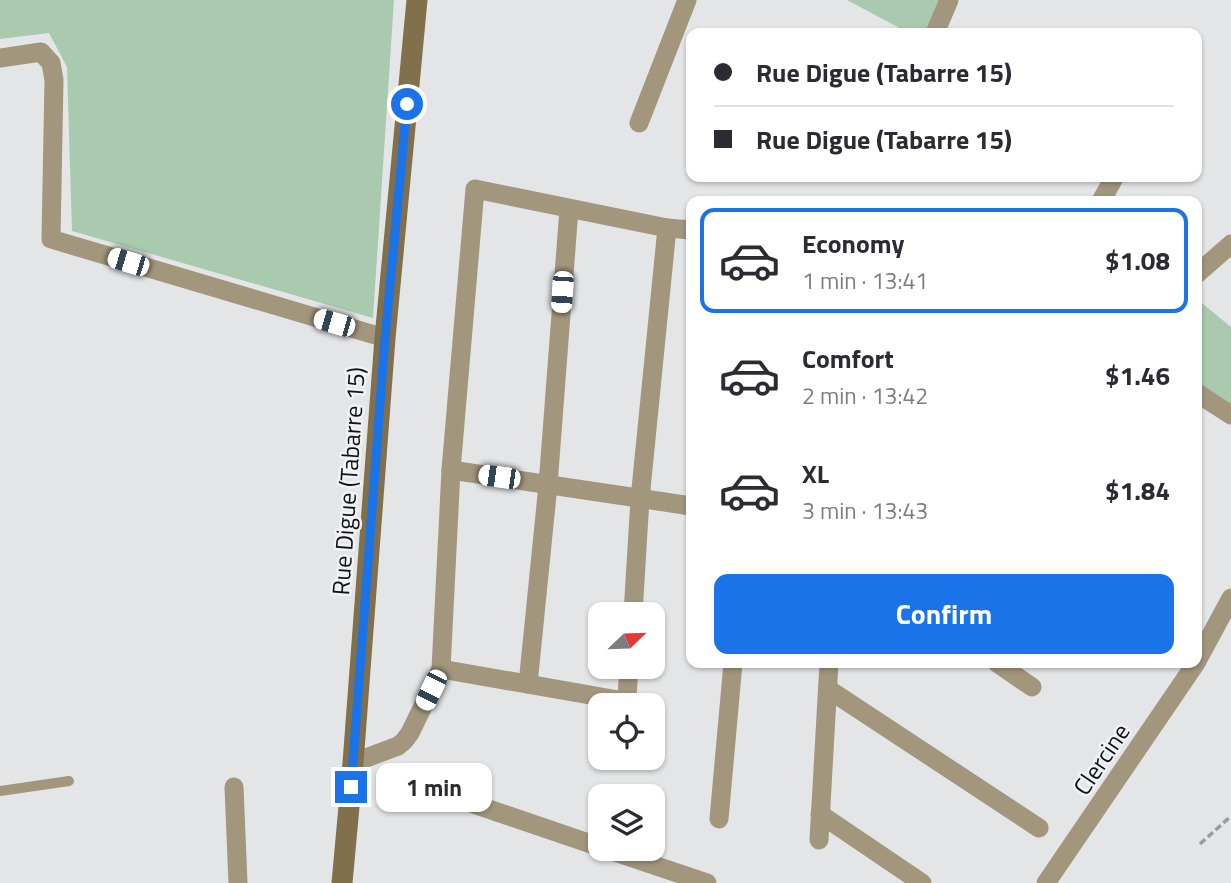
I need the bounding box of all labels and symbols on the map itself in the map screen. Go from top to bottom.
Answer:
route start [391,88,423,120]
car [105,246,152,278]
car [551,270,574,314]
car [311,307,358,339]
street label: Rue Digue (Tabarre 15) [322,366,374,596]
car [477,464,522,490]
north arrow [588,602,665,679]
car [413,667,450,713]
street label: Clercine [1064,716,1138,802]
callout: 1 min [376,762,491,812]
route end [335,771,367,803]

